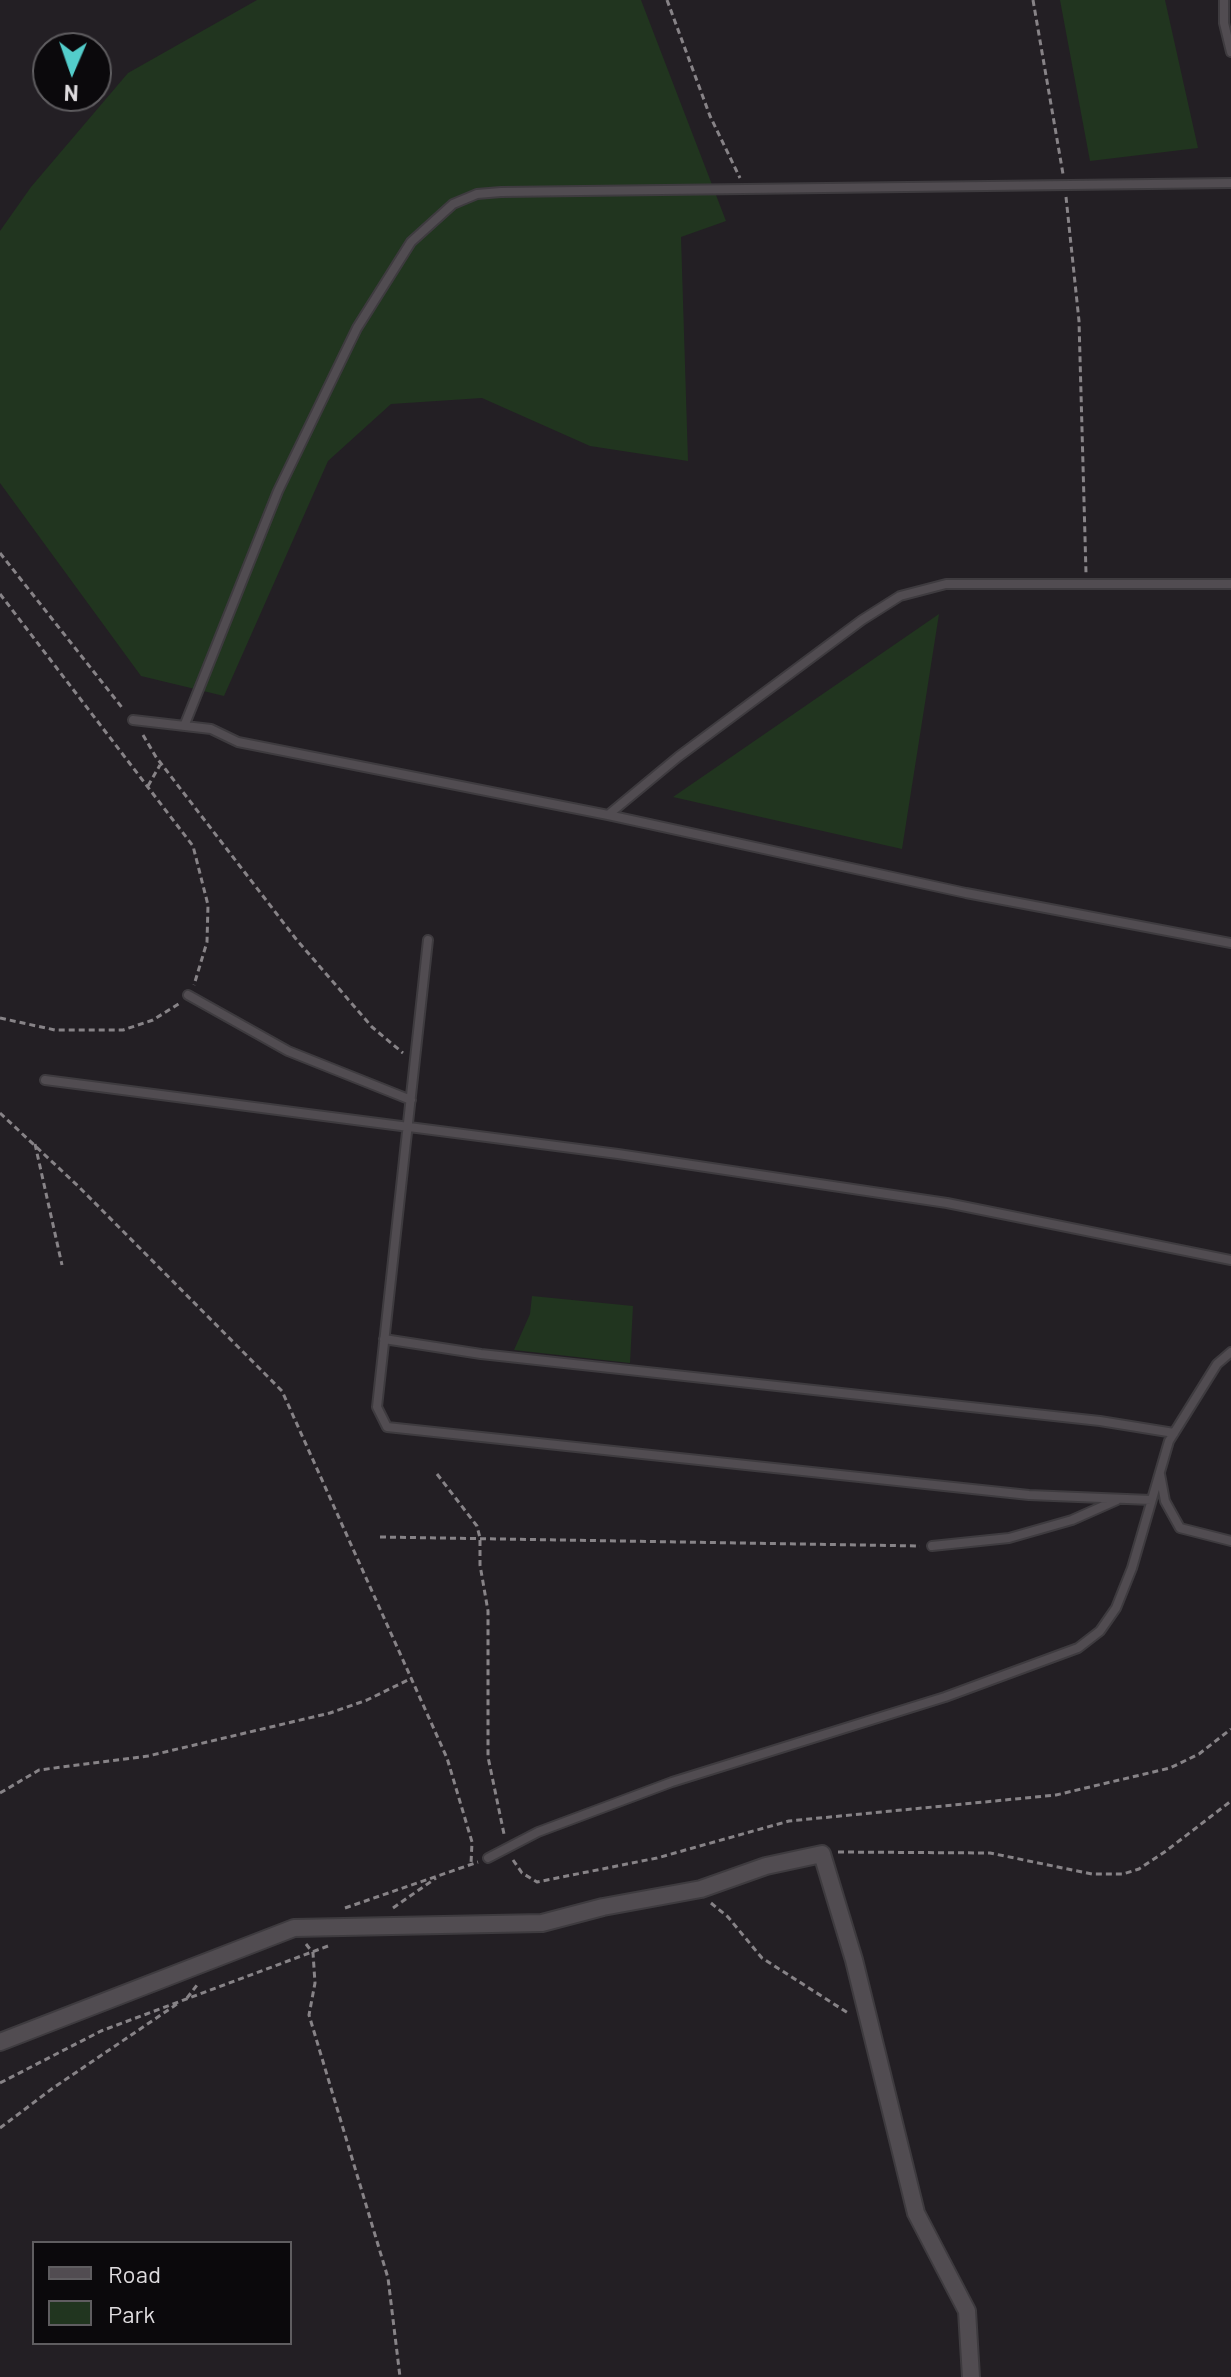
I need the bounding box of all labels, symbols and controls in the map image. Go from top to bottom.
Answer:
north arrow [32,32,112,112]
text: N [63,81,79,107]
legend [32,2241,292,2345]
text: Road [108,2259,161,2288]
text: Park [108,2299,155,2328]

